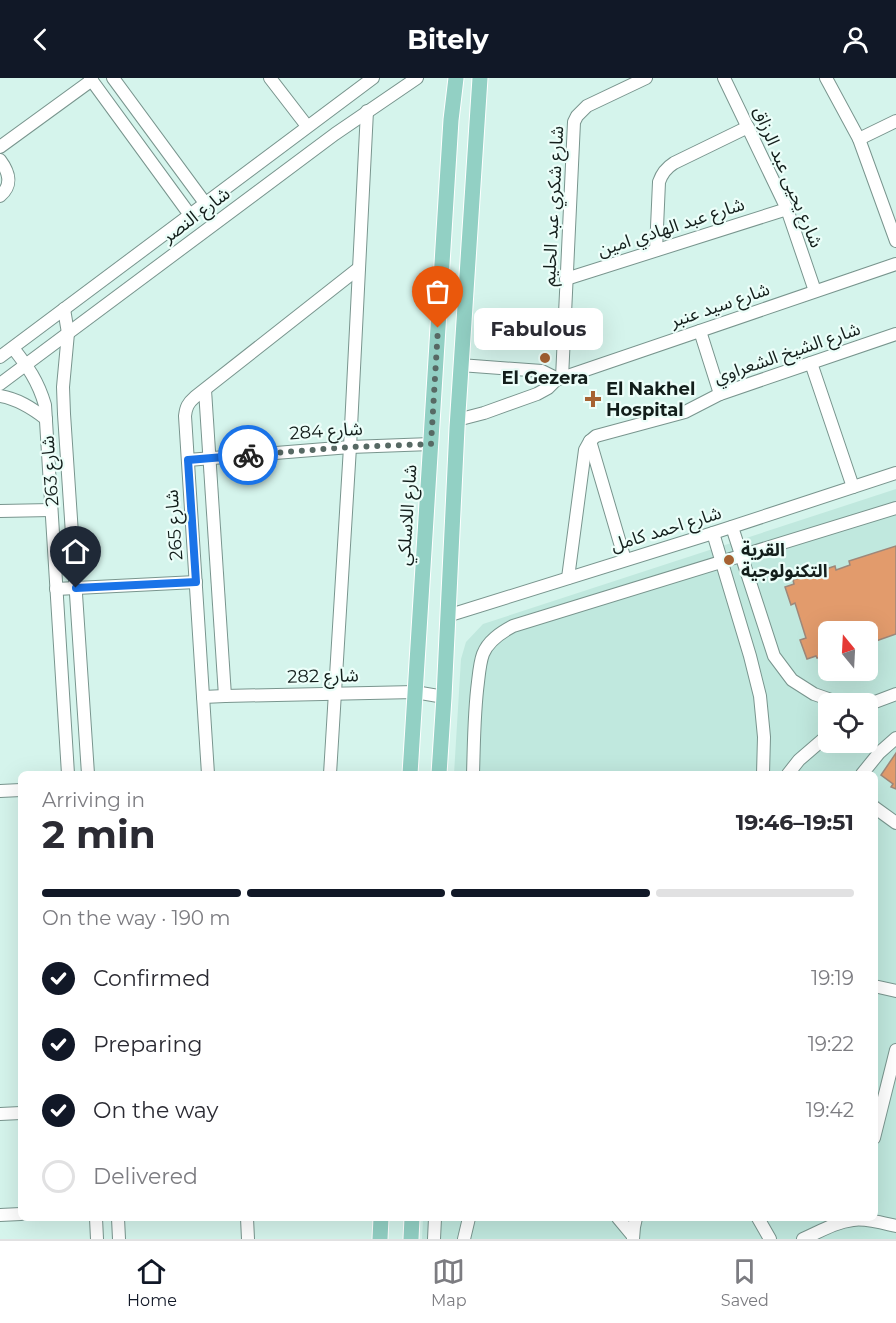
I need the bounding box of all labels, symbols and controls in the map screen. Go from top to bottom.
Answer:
icon: back [24,23,57,56]
text: Bitely [407,23,489,56]
icon: person [839,23,872,56]
street label: شارع يحيى عبد الرزاق [746,103,828,252]
street label: شارع شكري عبد الحليم [538,125,571,287]
street label: شارع النصر [157,182,236,251]
street label: شارع عبد الهادي امين [595,193,748,264]
pin [412,266,463,328]
icon: bag [421,275,454,308]
street label: شارع سيد عنبر [667,278,773,335]
callout: Fabulous [474,307,603,349]
text: Fabulous [491,317,586,341]
street label: شارع الشيخ الشعراوي [711,318,864,391]
marker: El Gezera [538,351,552,365]
place label: El Gezera [502,367,588,389]
place label: El Nakhel Hospital [606,378,695,421]
marker: El Nakhel Hospital [584,390,602,408]
street label: شارع 284 [289,417,364,448]
courier [218,425,278,485]
street label: شارع 263 [37,435,66,507]
icon: bike [232,439,265,472]
street label: شارع اللاسلكي [392,464,425,567]
street label: شارع 265 [161,489,190,561]
street label: شارع احمد كامل [608,502,725,559]
pin [50,526,101,588]
icon: home [59,535,92,568]
place label: القرية التكنولوجية [741,539,828,582]
marker: القرية التكنولوجية [722,553,736,567]
north arrow [818,621,878,681]
map controls [818,621,878,753]
street label: شارع 282 [287,664,359,691]
button: locate [818,693,878,753]
text: Arriving in [42,788,145,812]
text: 19:46–19:51 [736,809,854,836]
text: 2 min [42,810,156,858]
text: On the way · 190 m [42,906,231,930]
icon: check [42,962,75,995]
text: Confirmed [93,965,210,992]
text: 19:19 [811,966,854,990]
icon: check [42,1028,75,1061]
text: Preparing [93,1031,202,1058]
text: 19:22 [808,1032,854,1056]
icon: check [42,1094,75,1127]
text: On the way [93,1097,218,1124]
text: 19:42 [806,1098,854,1122]
text: Delivered [93,1163,198,1190]
tab: Home [127,1255,177,1310]
tab: Map [431,1255,467,1310]
tab: Saved [721,1255,769,1310]

